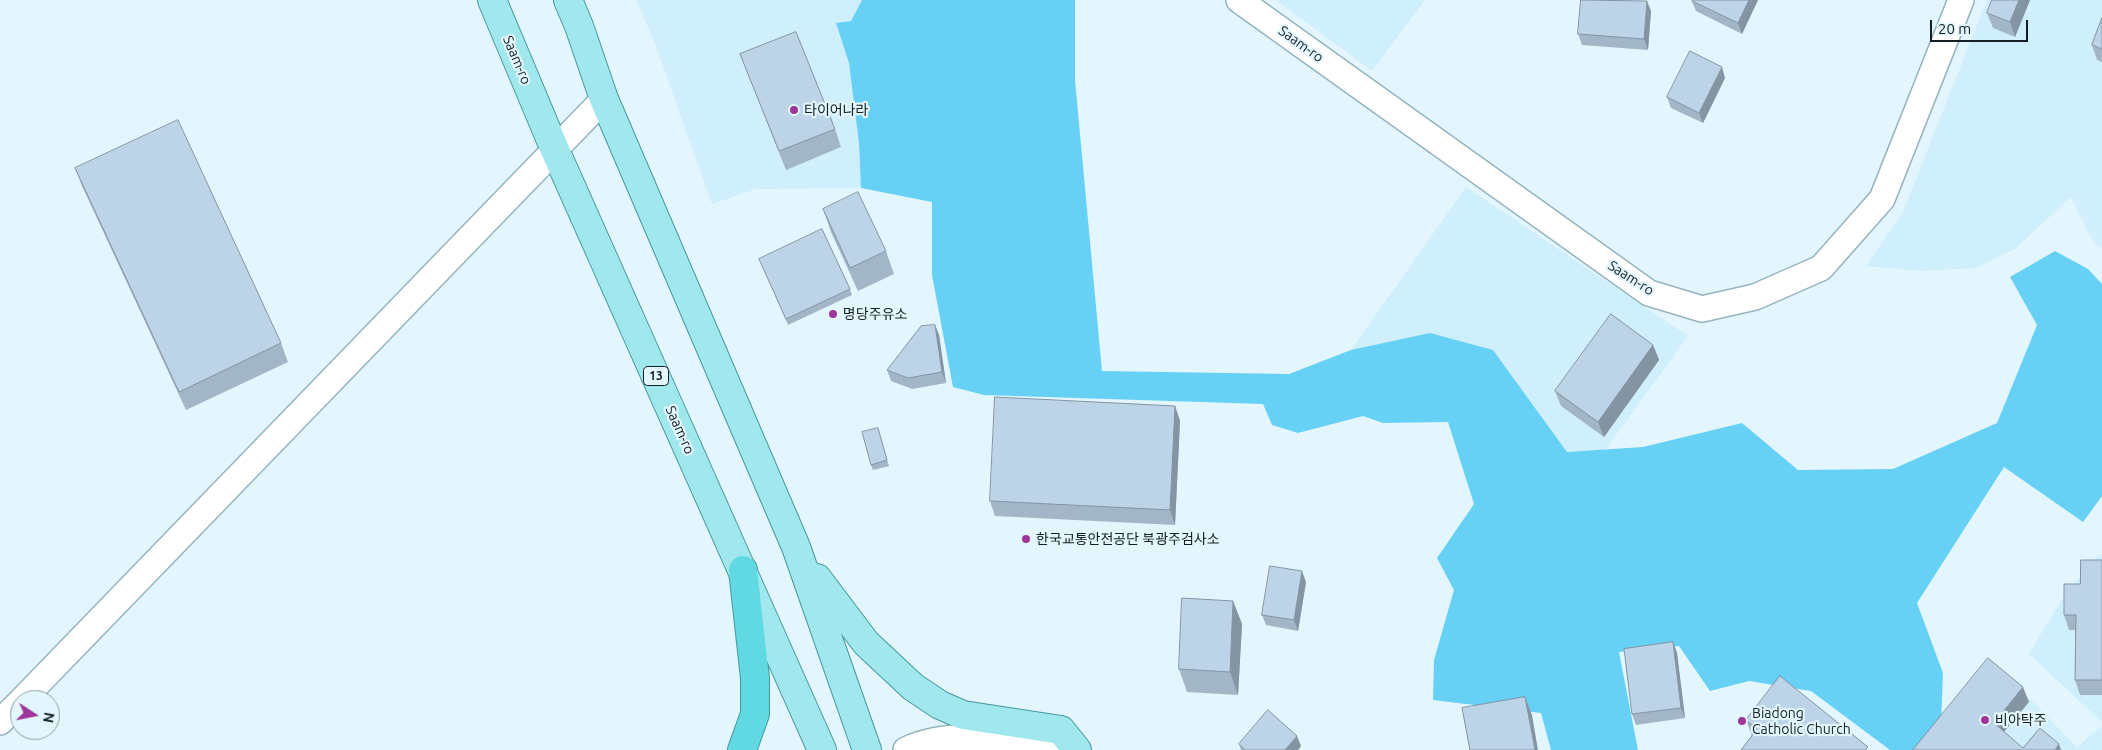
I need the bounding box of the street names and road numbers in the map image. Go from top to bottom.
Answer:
street label: Saam-ro [1275,22,1327,66]
street label: Saam-ro [499,33,535,87]
street label: Saam-ro [1605,257,1657,299]
road number: 13 [644,366,668,386]
street label: Saam-ro [662,403,698,457]

